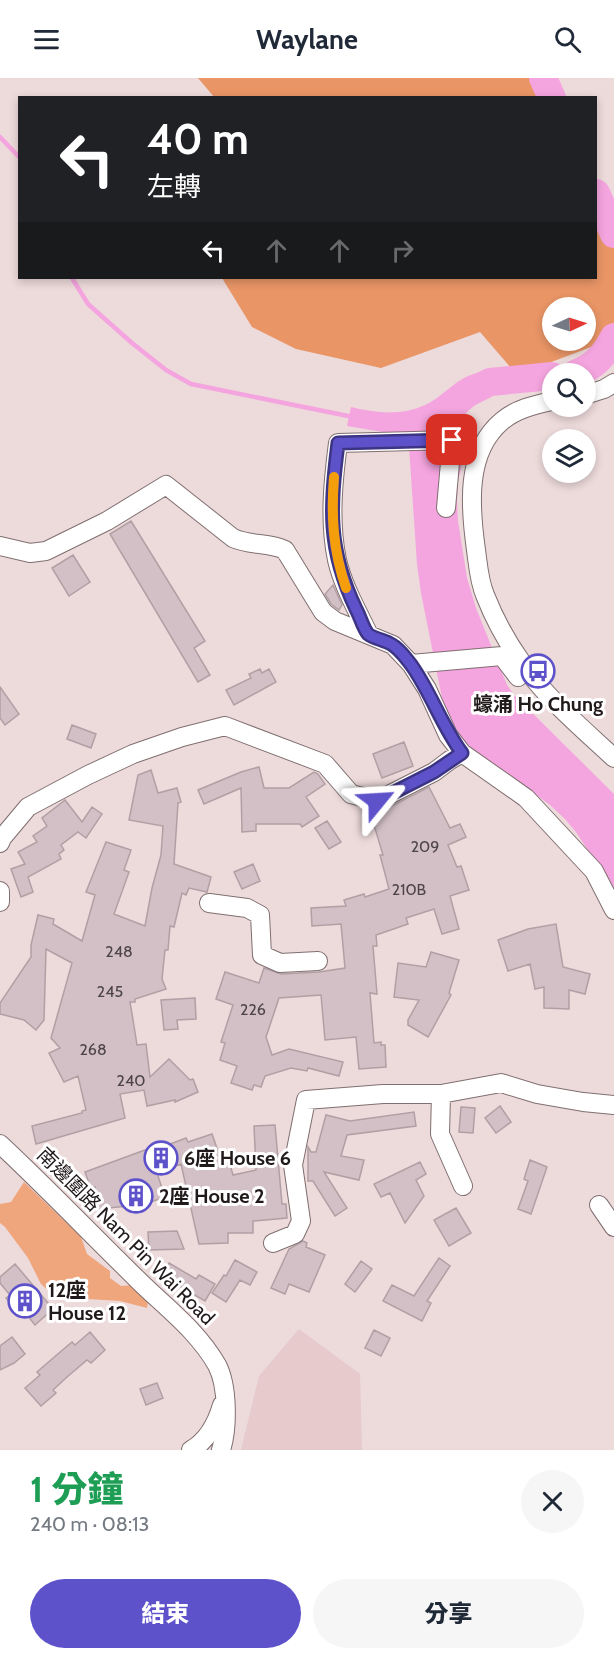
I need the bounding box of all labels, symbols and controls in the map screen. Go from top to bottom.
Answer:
icon: menu [30,23,63,56]
text: Waylane [256,23,358,56]
icon: search [551,23,584,56]
text: 40 m [147,113,249,165]
icon: left [48,120,126,198]
text: 左轉 [147,170,201,203]
icon: left [197,234,230,267]
icon: ahead [260,234,293,267]
icon: ahead [323,234,356,267]
icon: right [386,234,419,267]
north arrow [542,297,596,351]
map controls [542,297,596,483]
button: search [542,363,596,417]
pin [426,414,477,465]
icon: arrive [435,423,468,456]
button: layers [542,429,596,483]
bus stop icon: 蠔涌 Ho Chung [520,653,556,689]
place label: 蠔涌 Ho Chung [473,692,603,716]
position arrow [345,769,409,833]
house number: 209 [411,837,439,856]
house number: 210B [392,880,427,899]
house number: 248 [105,942,133,961]
house number: 245 [97,982,123,1001]
house number: 226 [240,1000,266,1019]
house number: 268 [79,1040,107,1059]
house number: 240 [117,1071,145,1090]
building icon: 6座 House 6 [143,1140,179,1176]
street label: 南邊圍路 Nam Pin Wai Road [32,1142,220,1330]
place label: 6座 House 6 [184,1146,291,1170]
building icon: 2座 House 2 [118,1178,154,1214]
place label: 2座 House 2 [159,1184,265,1208]
place label: 12座 House 12 [48,1278,126,1325]
building icon: 12座 House 12 [7,1283,43,1319]
text: 1 分鐘 [30,1467,123,1511]
button: close [521,1470,584,1533]
text: 240 m · 08:13 [30,1512,149,1536]
button: 結束 [30,1579,301,1648]
button: 分享 [313,1579,584,1648]

